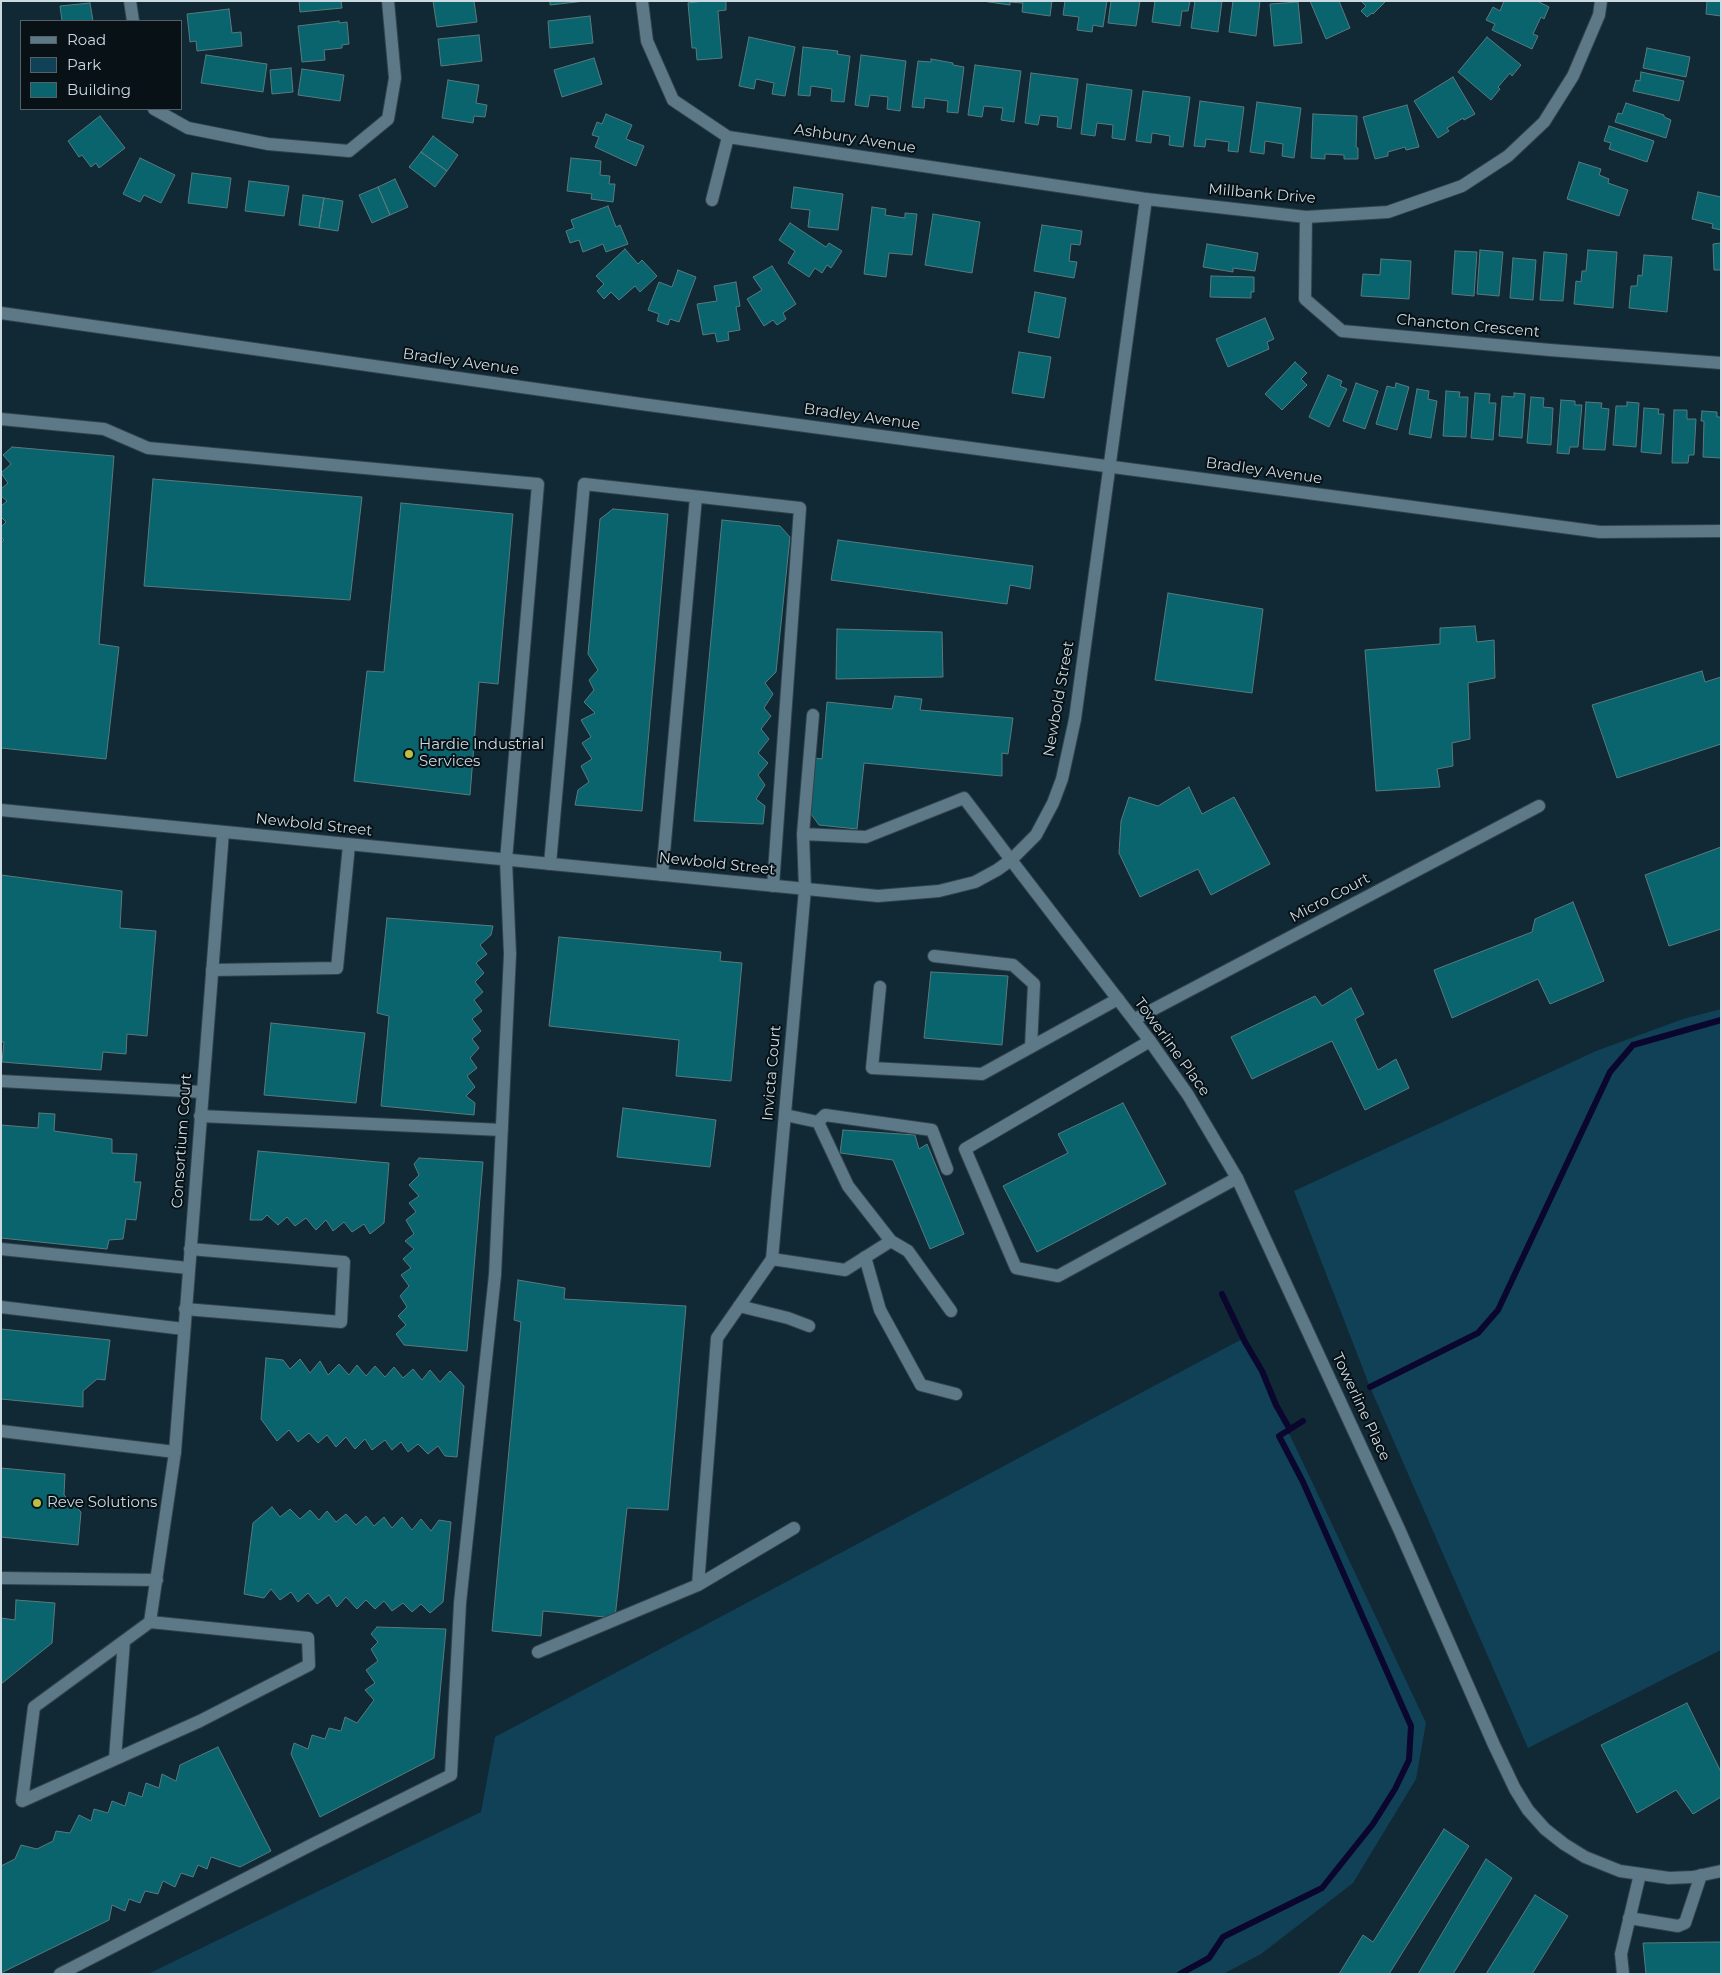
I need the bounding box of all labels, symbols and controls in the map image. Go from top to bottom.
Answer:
legend [20,20,182,110]
text: Road [67,30,106,49]
text: Park [67,55,101,74]
text: Building [67,80,131,99]
street label: Ashbury Avenue [793,120,917,158]
street label: Millbank Drive [1208,180,1316,208]
street label: Chancton Crescent [1395,311,1541,341]
street label: Bradley Avenue [402,345,520,379]
street label: Bradley Avenue [803,400,921,434]
street label: Bradley Avenue [1205,454,1323,488]
street label: Newbold Street [1040,640,1078,758]
place label: Hardie Industrial Services [419,736,544,771]
marker: Hardie Industrial Services [403,748,415,760]
street label: Newbold Street [255,810,373,840]
street label: Newbold Street [658,849,776,879]
street label: Micro Court [1287,869,1373,927]
street label: Towerline Place [1130,994,1214,1100]
street label: Invicta Court [759,1024,785,1122]
street label: Consortium Court [168,1073,196,1209]
street label: Towerline Place [1328,1350,1394,1464]
place label: Reve Solutions [47,1494,157,1512]
marker: Reve Solutions [31,1497,43,1509]

